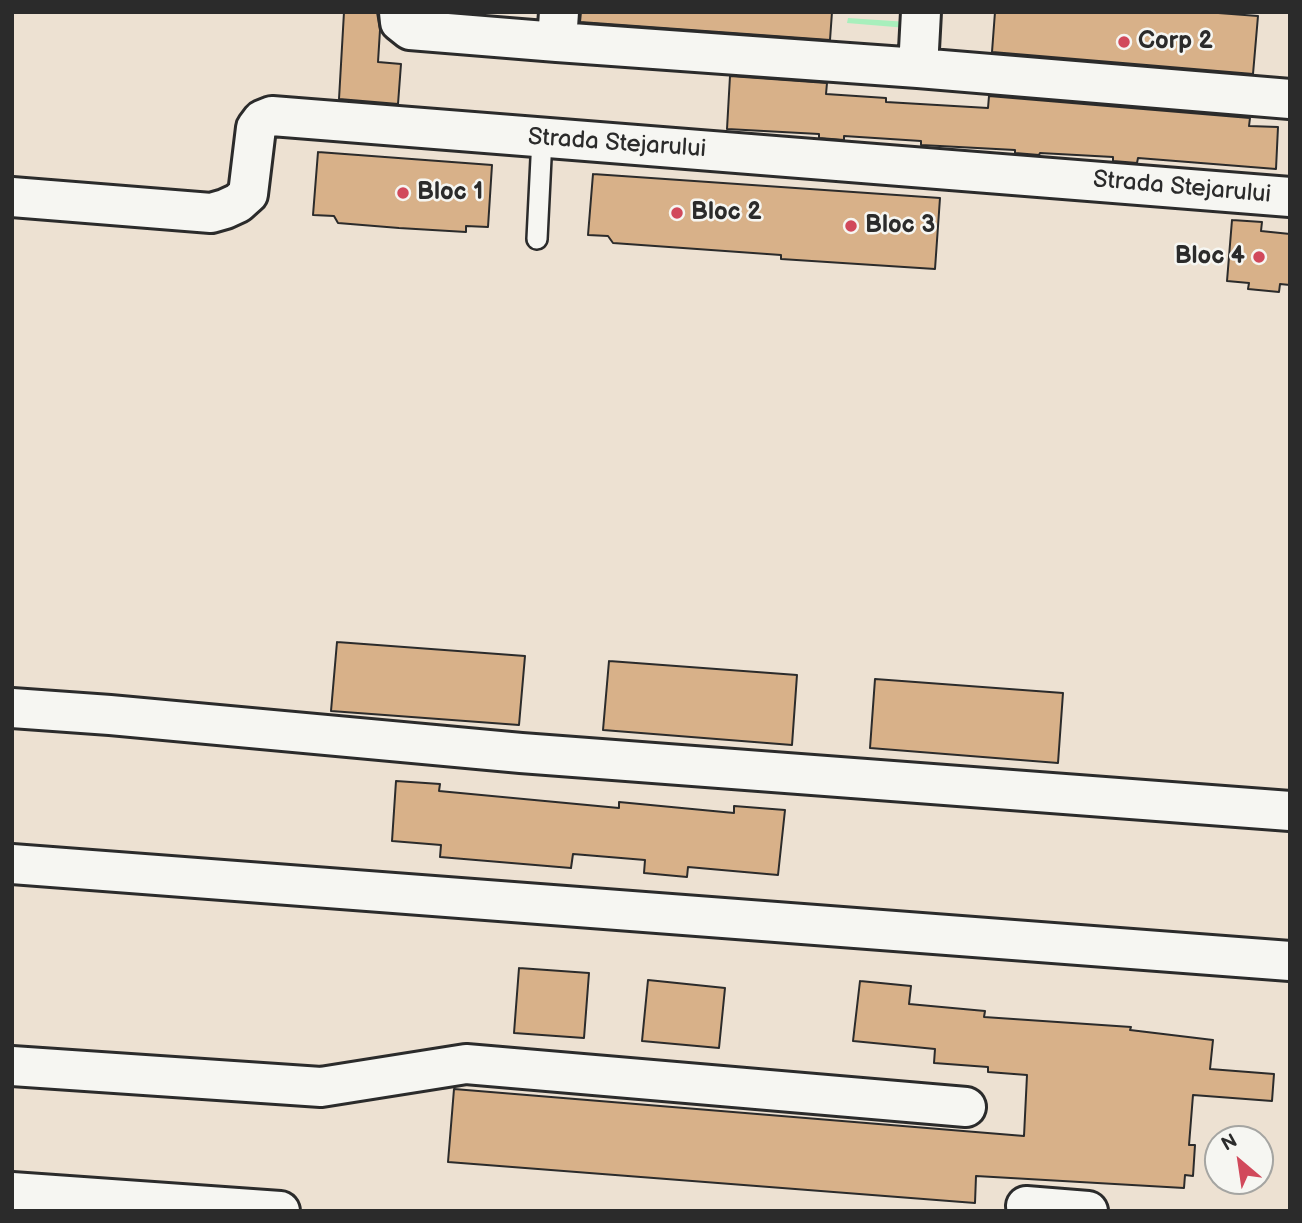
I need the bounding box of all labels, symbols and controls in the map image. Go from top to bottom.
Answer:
place label: Corp 2 [1138,28,1213,56]
marker: Corp 2 [1116,34,1132,50]
street label: Strada Stejarului [527,123,707,165]
street label: Strada Stejarului [1092,166,1272,210]
place label: Bloc 1 [417,179,483,207]
marker: Bloc 1 [395,185,411,201]
place label: Bloc 2 [691,199,762,227]
marker: Bloc 2 [669,205,685,221]
place label: Bloc 3 [865,212,935,240]
marker: Bloc 3 [843,218,859,234]
place label: Bloc 4 [1175,243,1245,271]
marker: Bloc 4 [1251,249,1267,265]
north arrow [1204,1125,1274,1195]
text: N [1218,1129,1241,1156]

